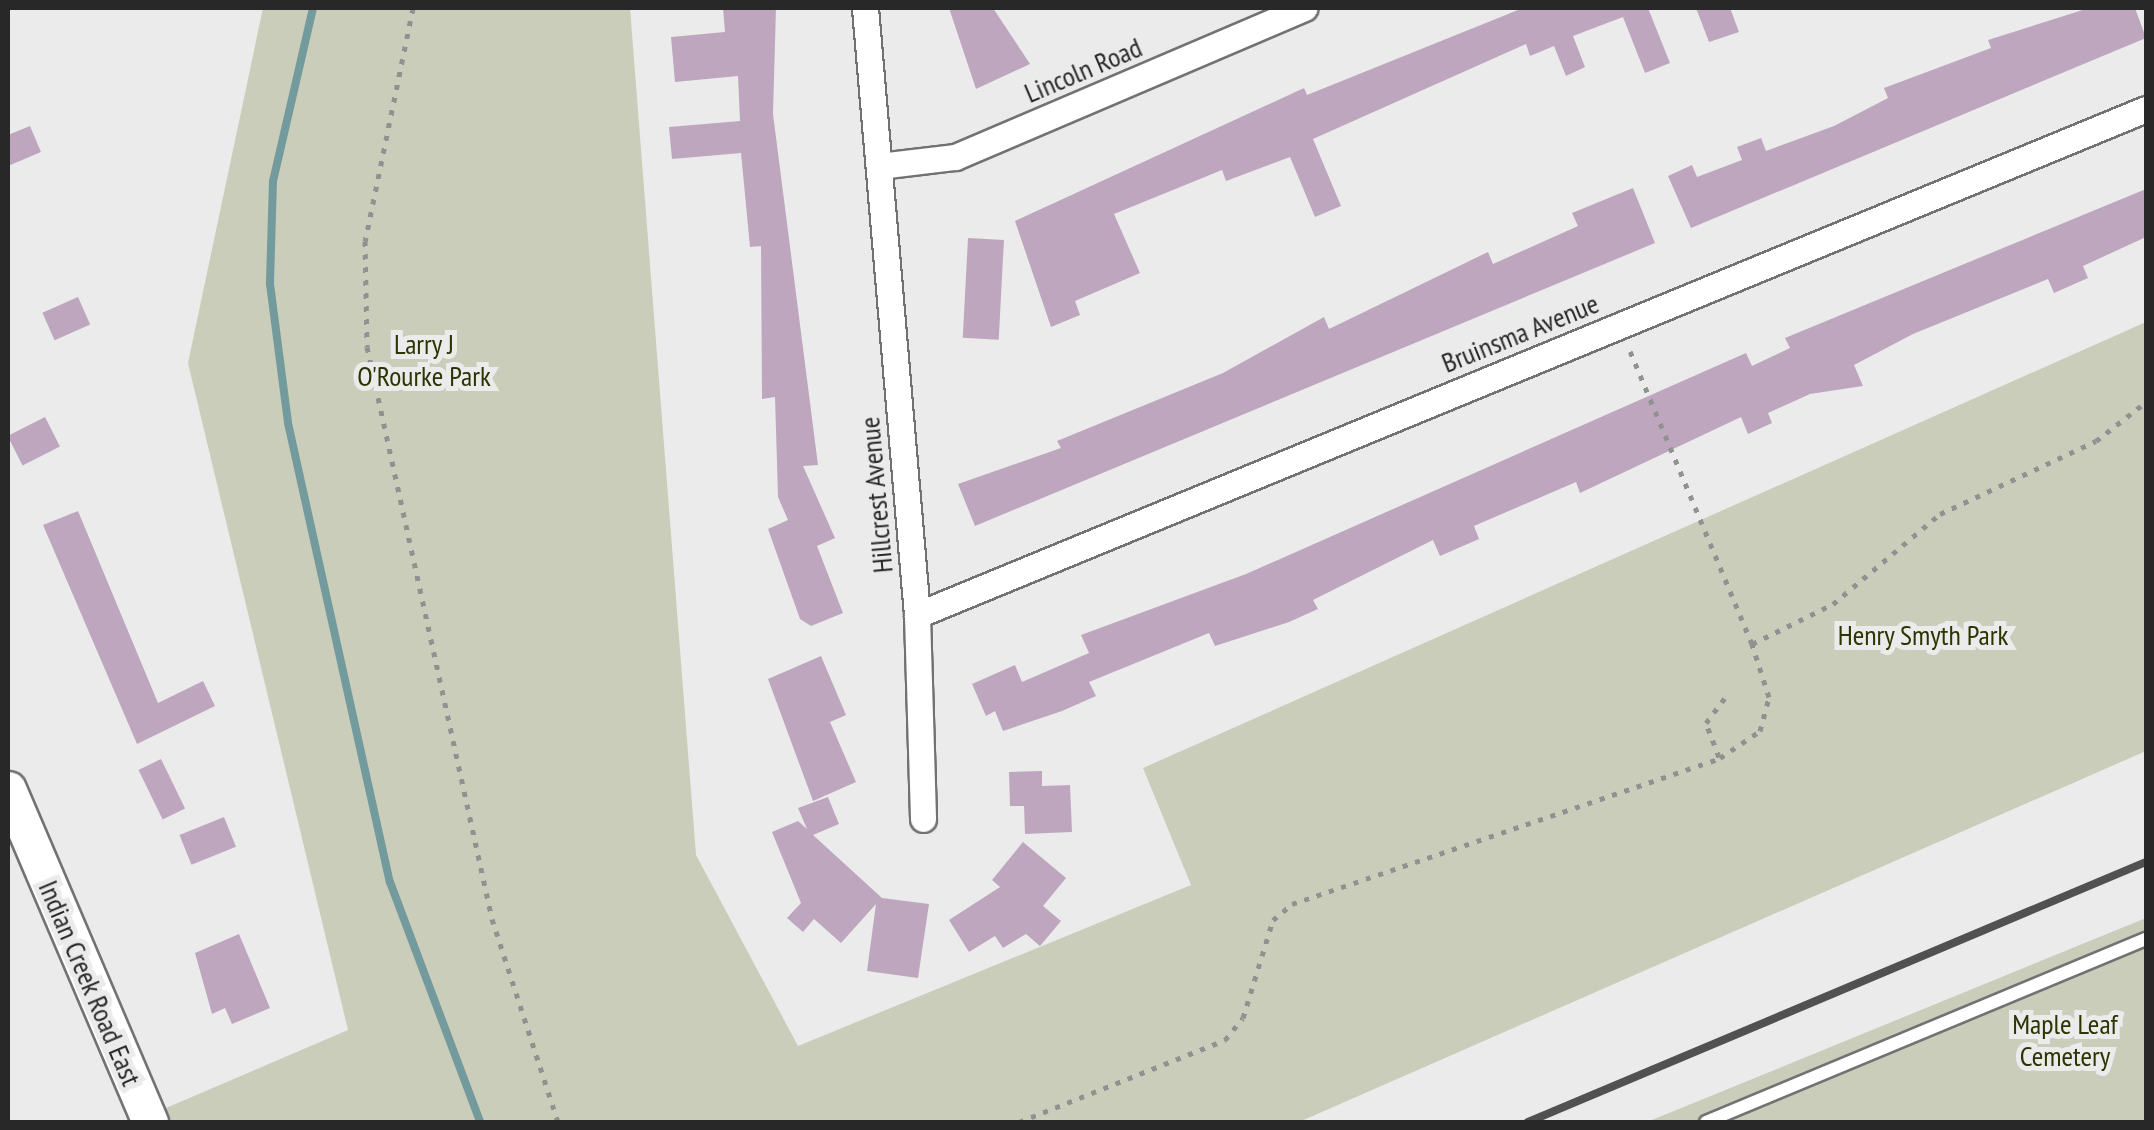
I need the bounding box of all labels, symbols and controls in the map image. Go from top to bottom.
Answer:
street label: Lincoln Road [1019,30,1147,110]
street label: Bruinsma Avenue [1436,286,1604,380]
park label: Larry J O'Rourke Park [357,327,491,393]
street label: Hillcrest Avenue [852,415,900,575]
park label: Henry Smyth Park [1837,618,2009,652]
street label: Indian Creek Road East [31,875,149,1091]
park label: Maple Leaf Cemetery [2012,1007,2118,1073]

